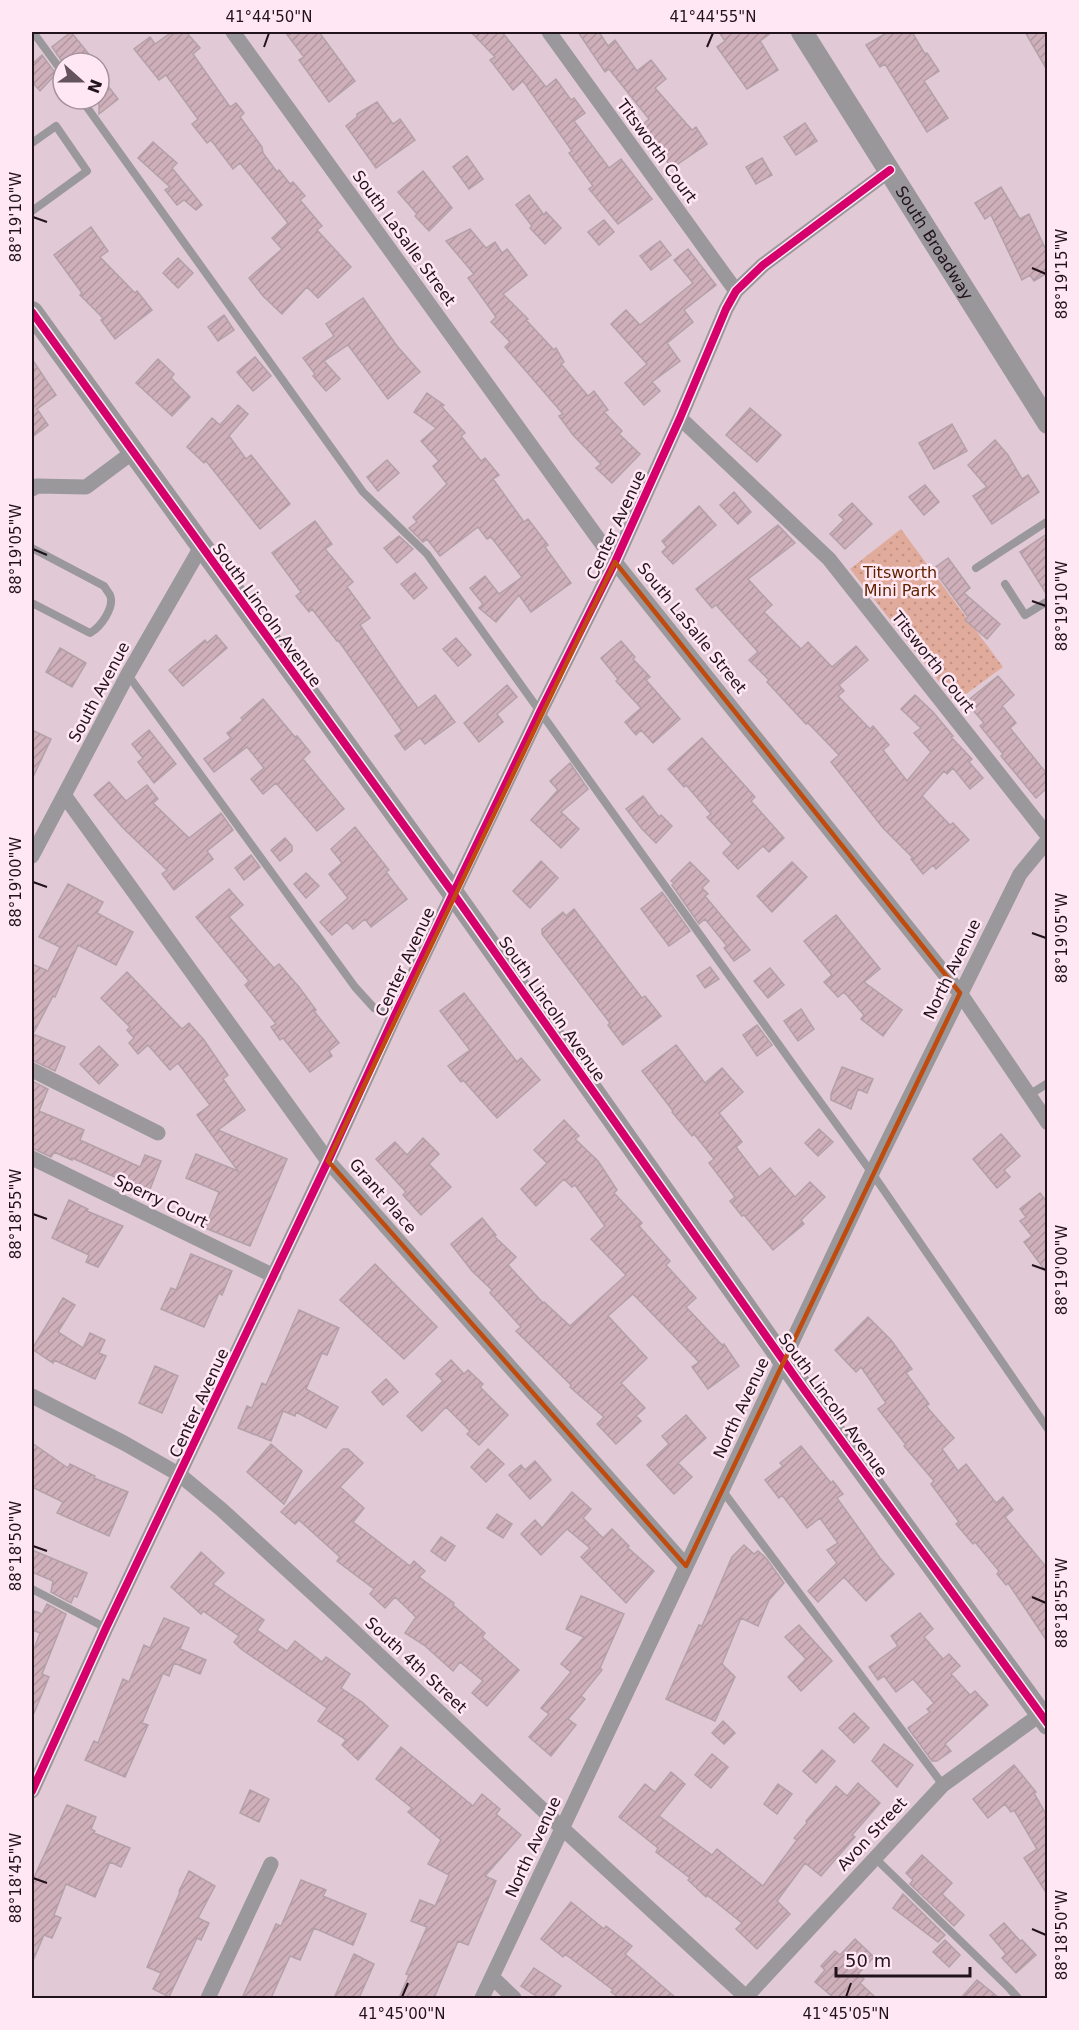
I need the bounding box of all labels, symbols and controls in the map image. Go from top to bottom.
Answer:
text: 41°44'50"N [225,8,313,26]
text: 41°44'55"N [669,8,757,26]
north arrow [51,51,111,111]
text: N [83,77,106,96]
street label: Titsworth Court [613,95,701,206]
street label: South LaSalle Street [348,167,460,309]
text: 88°19'10"W [7,172,25,262]
street label: South Broadway [892,182,978,303]
text: 88°19'15"W [1053,229,1071,319]
street label: Center Avenue [582,467,650,583]
text: 88°19'05"W [7,504,25,594]
street label: South Lincoln Avenue [209,540,325,690]
street label: South LaSalle Street [633,559,751,697]
text: 88°19'10"W [1053,561,1071,651]
park label: Titsworth Mini Park [862,563,937,600]
street label: Titsworth Court [887,607,978,716]
street label: South Avenue [65,639,133,745]
text: 88°19'00"W [7,837,25,927]
text: 88°19'05"W [1053,893,1071,983]
street label: Center Avenue [371,904,439,1020]
street label: North Avenue [920,916,984,1022]
street label: South Lincoln Avenue [495,933,609,1085]
street label: Grant Place [345,1155,421,1237]
text: 88°18'55"W [7,1169,25,1259]
street label: Sperry Court [111,1170,211,1232]
text: 88°19'00"W [1053,1225,1071,1315]
street label: South Lincoln Avenue [775,1330,891,1480]
street label: Center Avenue [165,1345,233,1461]
street label: North Avenue [709,1354,773,1462]
text: 88°18'50"W [7,1501,25,1591]
text: 88°18'55"W [1053,1558,1071,1648]
street label: South 4th Street [361,1613,471,1717]
street label: North Avenue [501,1793,565,1901]
street label: Avon Street [833,1793,911,1875]
text: 88°18'45"W [7,1833,25,1923]
text: 88°18'50"W [1053,1890,1071,1980]
scale bar [836,1940,970,1978]
text: 50 m [845,1950,891,1971]
text: 41°45'00"N [358,2005,446,2023]
text: 41°45'05"N [802,2005,890,2023]

